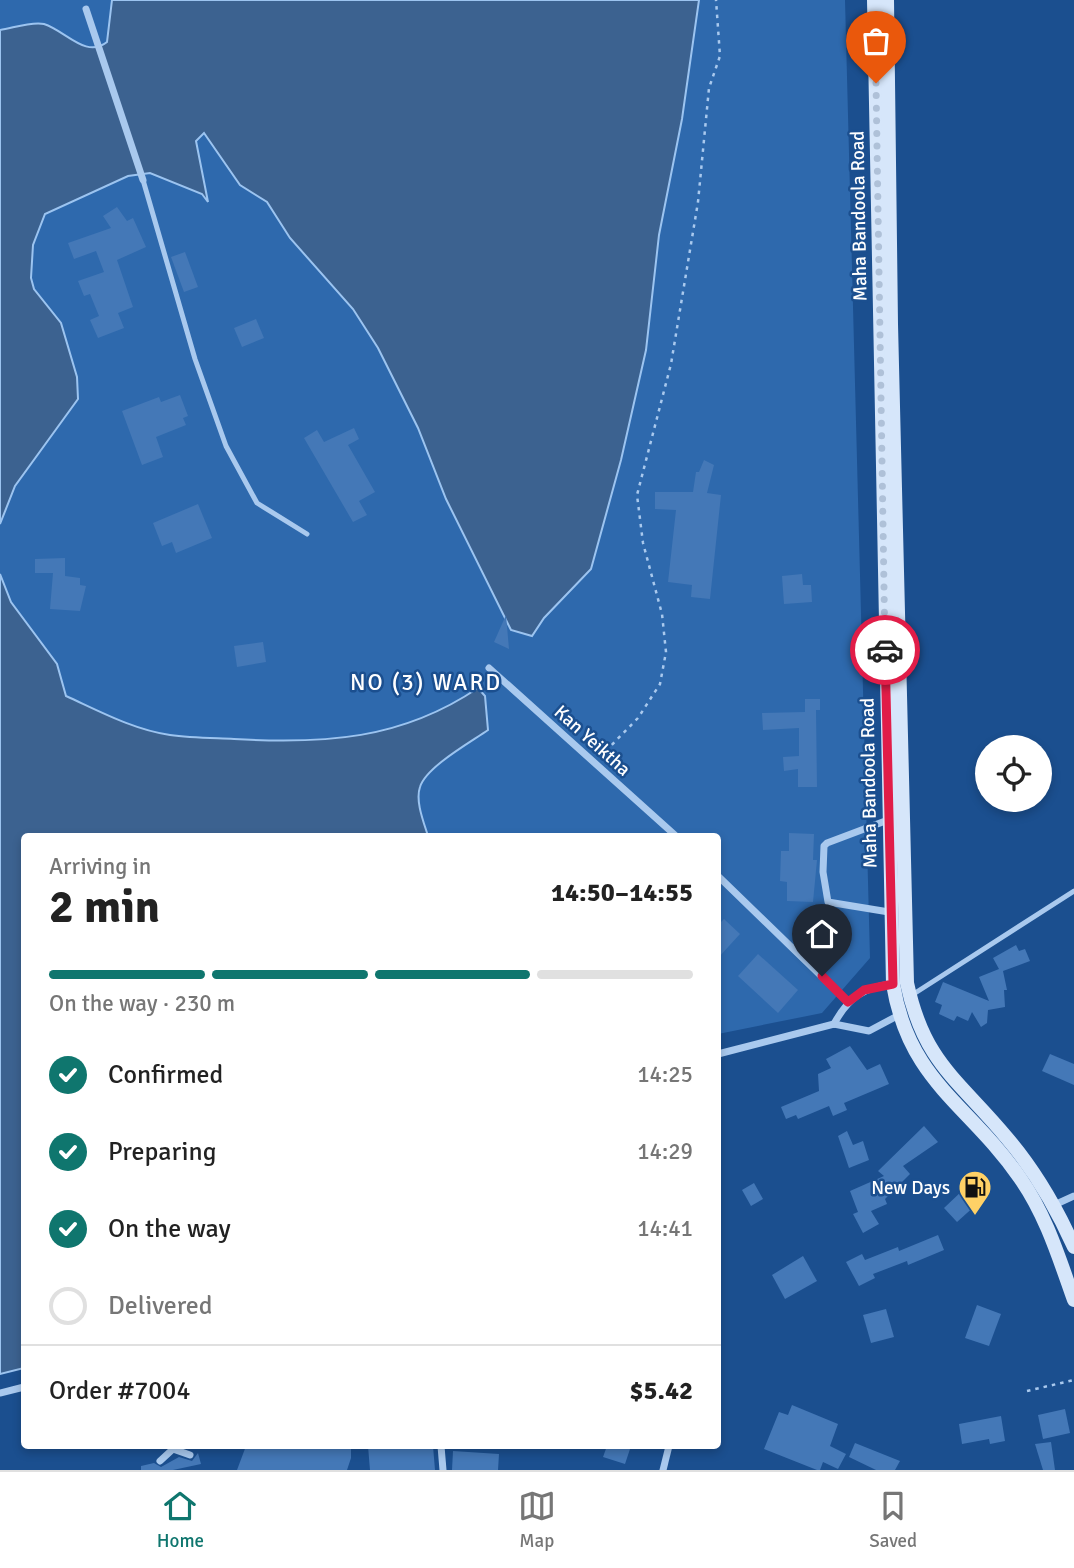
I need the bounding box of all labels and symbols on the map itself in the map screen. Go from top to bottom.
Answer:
pin [846,11,906,83]
street label: Maha Bandoola Road [846,131,872,301]
courier [850,615,920,685]
district label: NO (3) WARD [350,668,502,697]
street label: Maha Bandoola Road [856,698,882,868]
street label: Kan Yeiktha [549,700,636,781]
pin [792,904,852,976]
fuel station icon: New Days [956,1168,994,1217]
place label: New Days [871,1176,950,1200]

